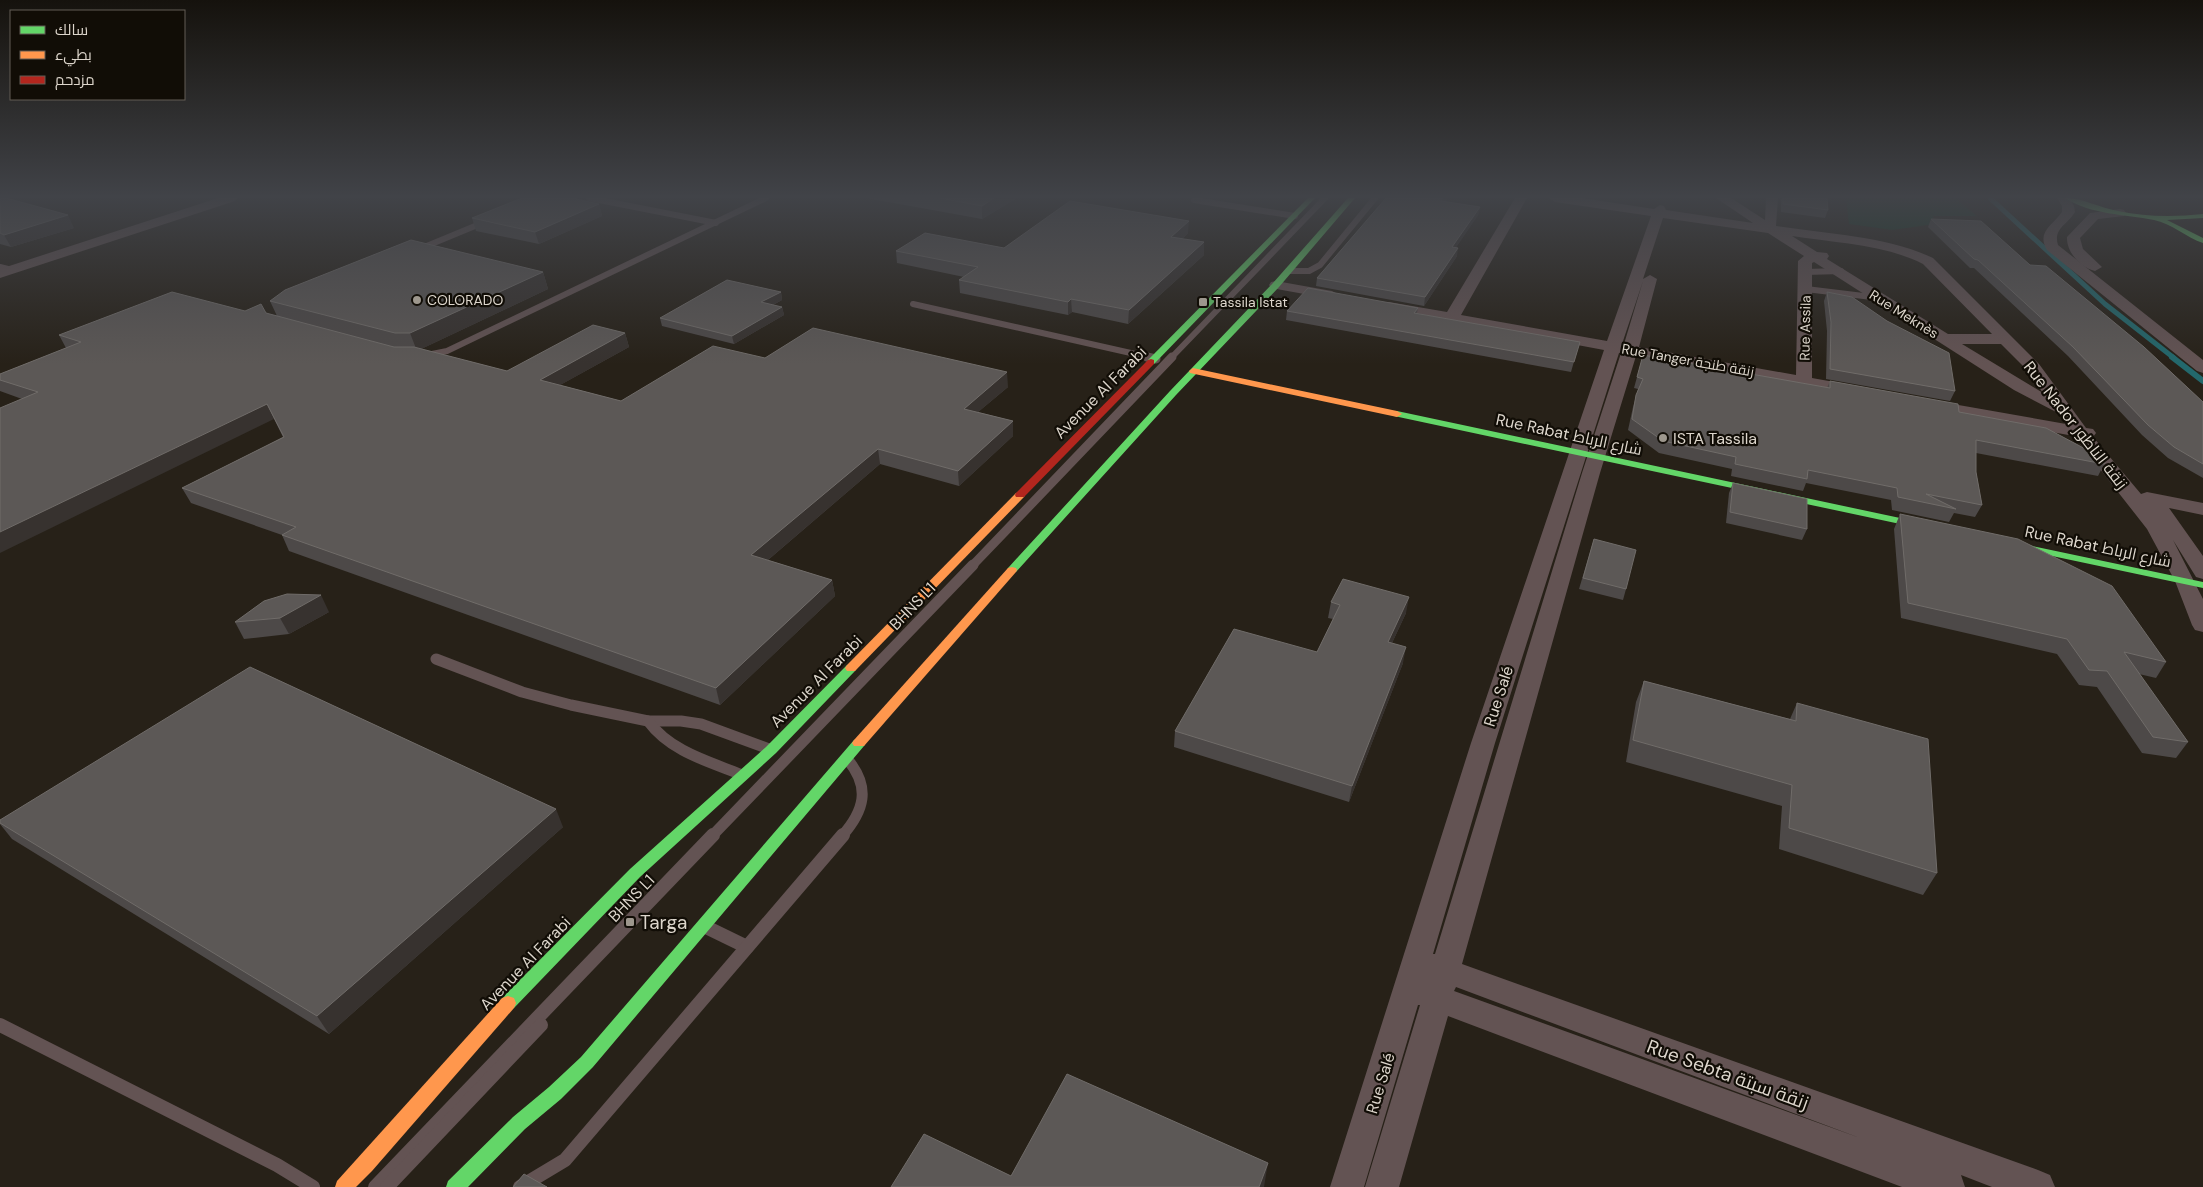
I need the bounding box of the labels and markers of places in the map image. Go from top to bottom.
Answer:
place label: COLORADO [427,291,503,309]
place label: Tassila Istat [1213,293,1288,311]
marker: COLORADO [411,294,423,306]
marker: Tassila Istat [1197,296,1209,308]
place label: ISTA Tassila [1673,428,1757,449]
marker: ISTA Tassila [1657,432,1669,444]
place label: Targa [640,910,687,935]
marker: Targa [624,916,636,928]

